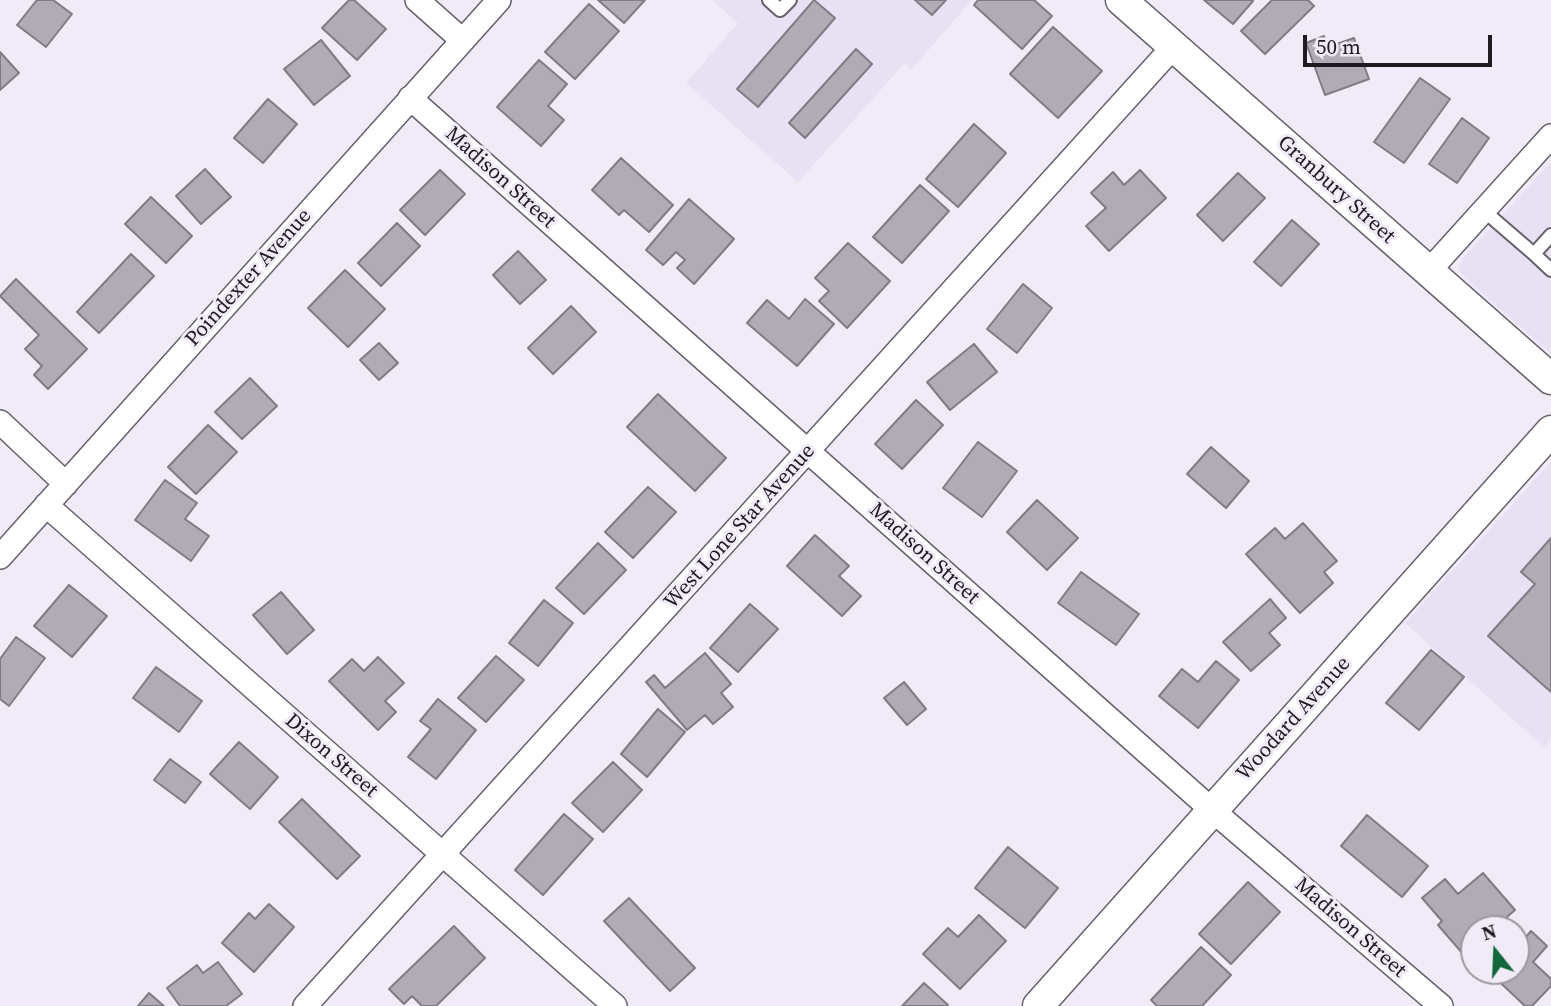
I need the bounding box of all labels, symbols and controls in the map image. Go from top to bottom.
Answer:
scale bar [1306,21,1495,65]
text: 50 m [1316,32,1361,61]
street label: Madison Street [440,122,560,234]
street label: Granbury Street [1272,131,1400,249]
street label: Poindexter Avenue [181,204,317,352]
street label: West Lone Star Avenue [659,439,821,615]
street label: Madison Street [864,498,984,610]
street label: Woodard Avenue [1232,652,1356,786]
street label: Dixon Street [279,709,383,803]
street label: Madison Street [1289,873,1411,983]
north arrow [1460,915,1530,985]
text: N [1479,917,1500,946]

